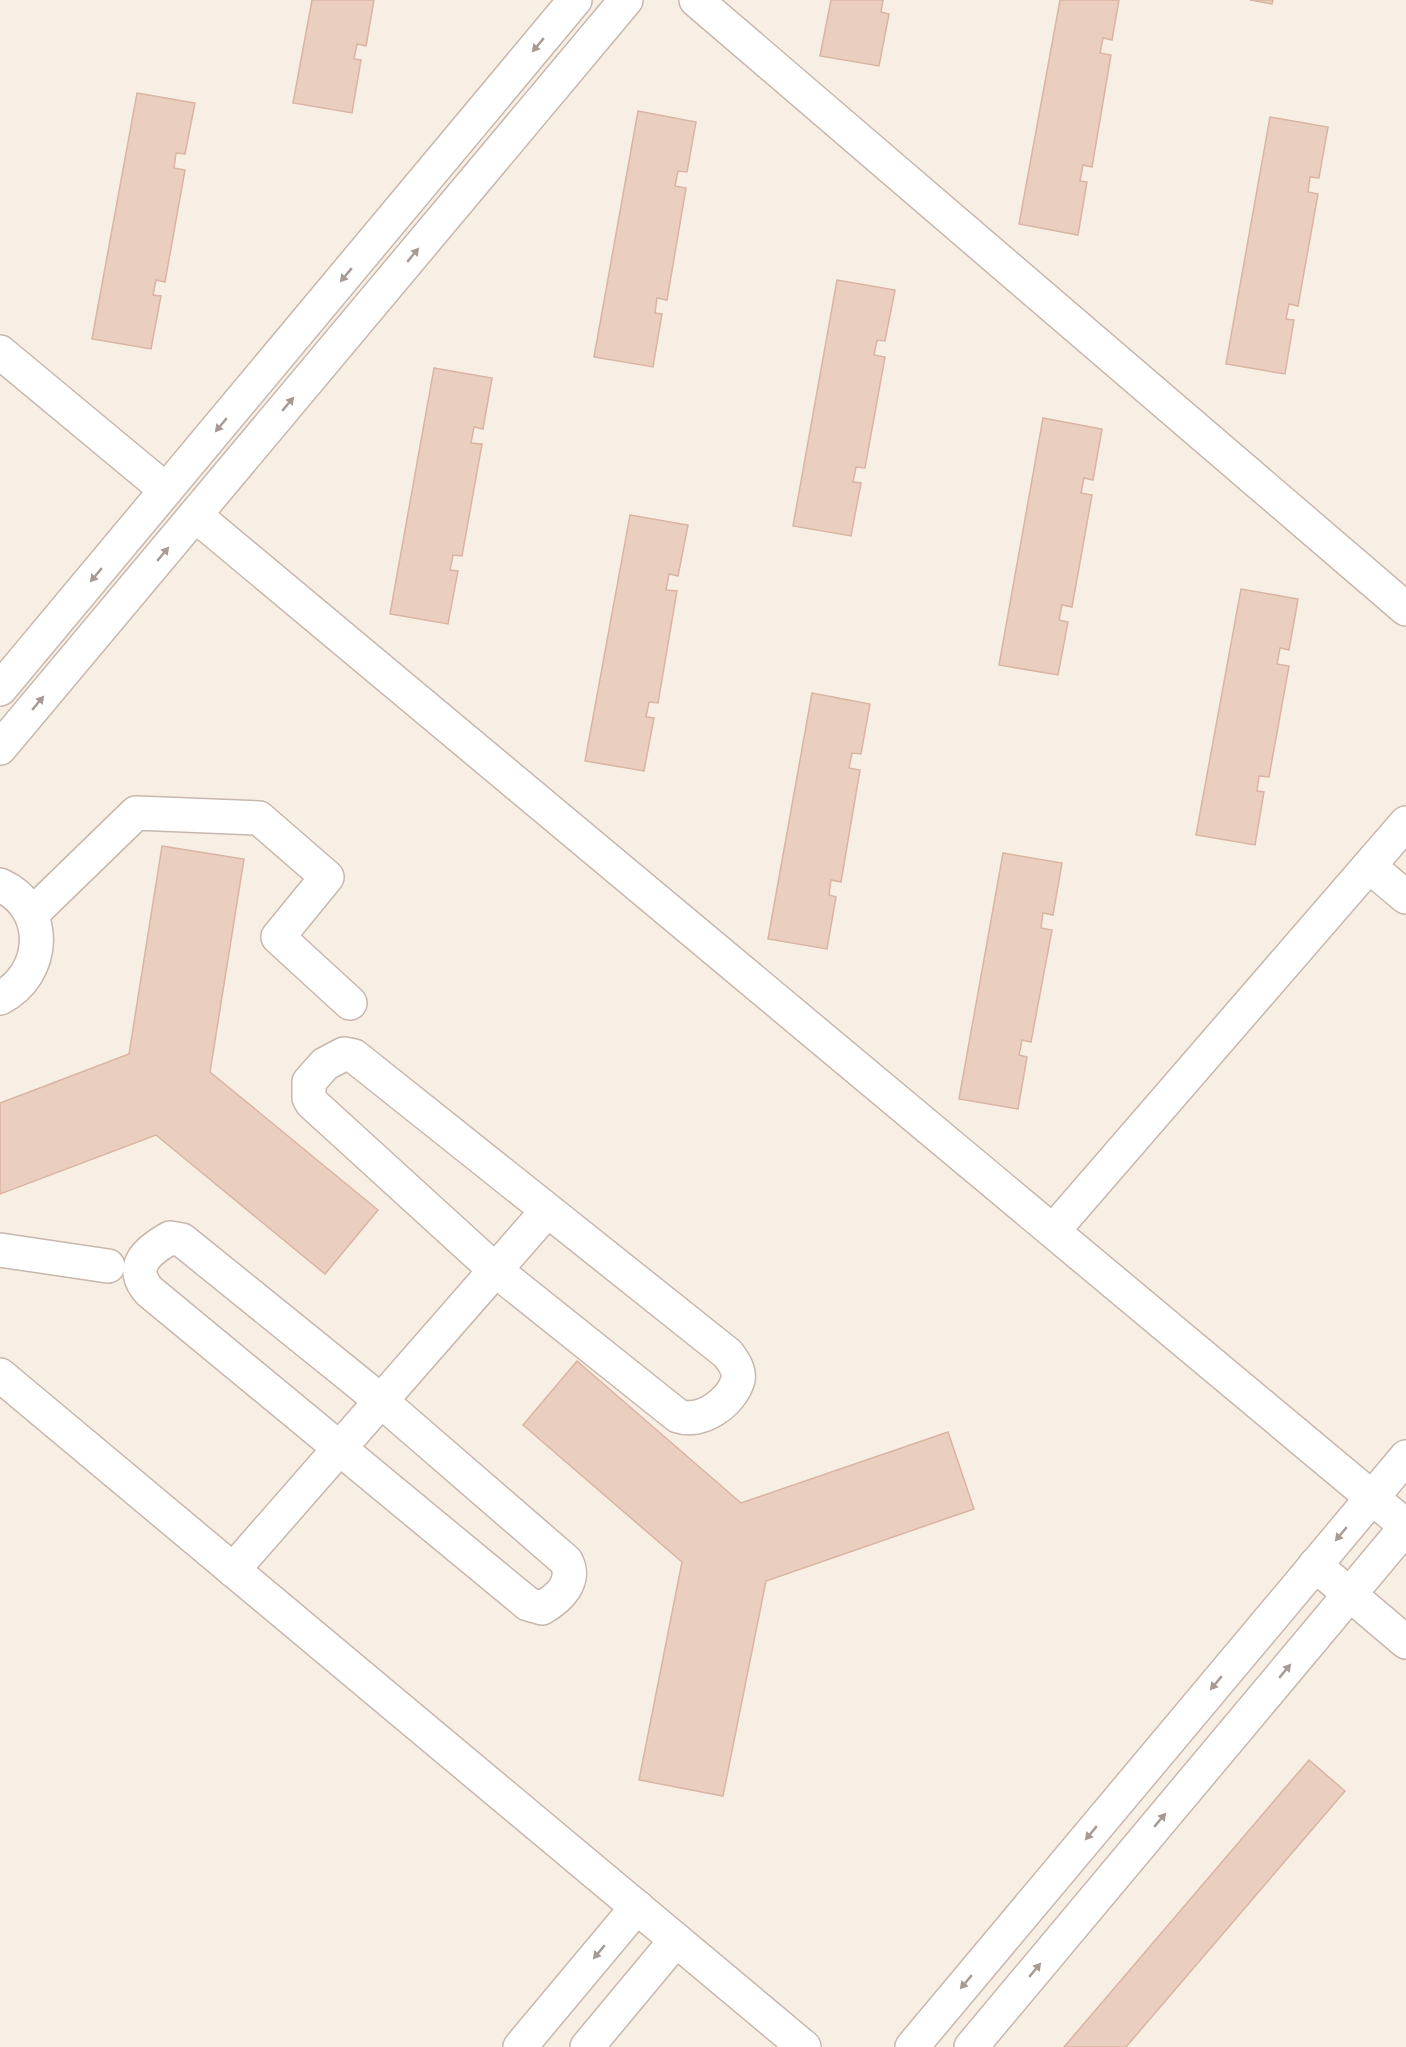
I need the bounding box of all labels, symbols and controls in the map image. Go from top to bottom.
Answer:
one-way arrow [531,37,544,53]
one-way arrow [407,247,420,263]
one-way arrow [339,267,352,283]
one-way arrow [281,397,294,412]
one-way arrow [214,417,227,433]
one-way arrow [156,547,169,562]
one-way arrow [89,567,102,583]
one-way arrow [31,695,44,711]
one-way arrow [1335,1526,1348,1542]
one-way arrow [1279,1663,1292,1679]
one-way arrow [1210,1675,1223,1690]
one-way arrow [1154,1812,1167,1828]
one-way arrow [1085,1825,1098,1840]
one-way arrow [593,1944,606,1960]
one-way arrow [1028,1963,1041,1978]
one-way arrow [960,1974,973,1989]

